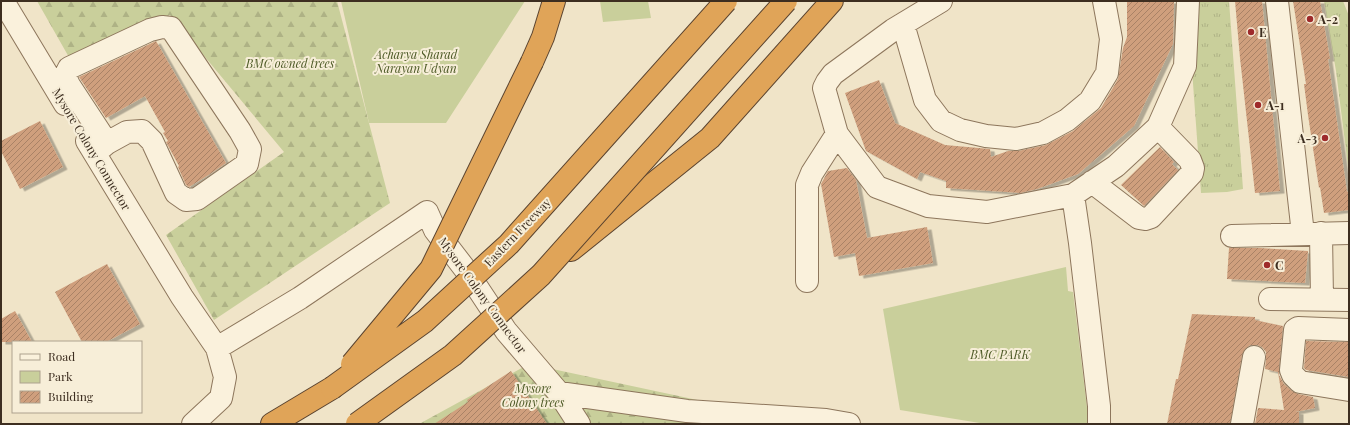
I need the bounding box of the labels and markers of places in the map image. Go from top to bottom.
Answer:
place label: A-2 [1317,11,1338,27]
marker: A-2 [1305,14,1315,24]
place label: E [1259,24,1267,40]
marker: E [1246,27,1256,37]
place label: A-1 [1265,97,1285,113]
marker: A-1 [1253,100,1263,110]
place label: A-3 [1296,130,1317,146]
marker: A-3 [1320,133,1330,143]
place label: C [1275,257,1283,273]
marker: C [1262,260,1272,270]

